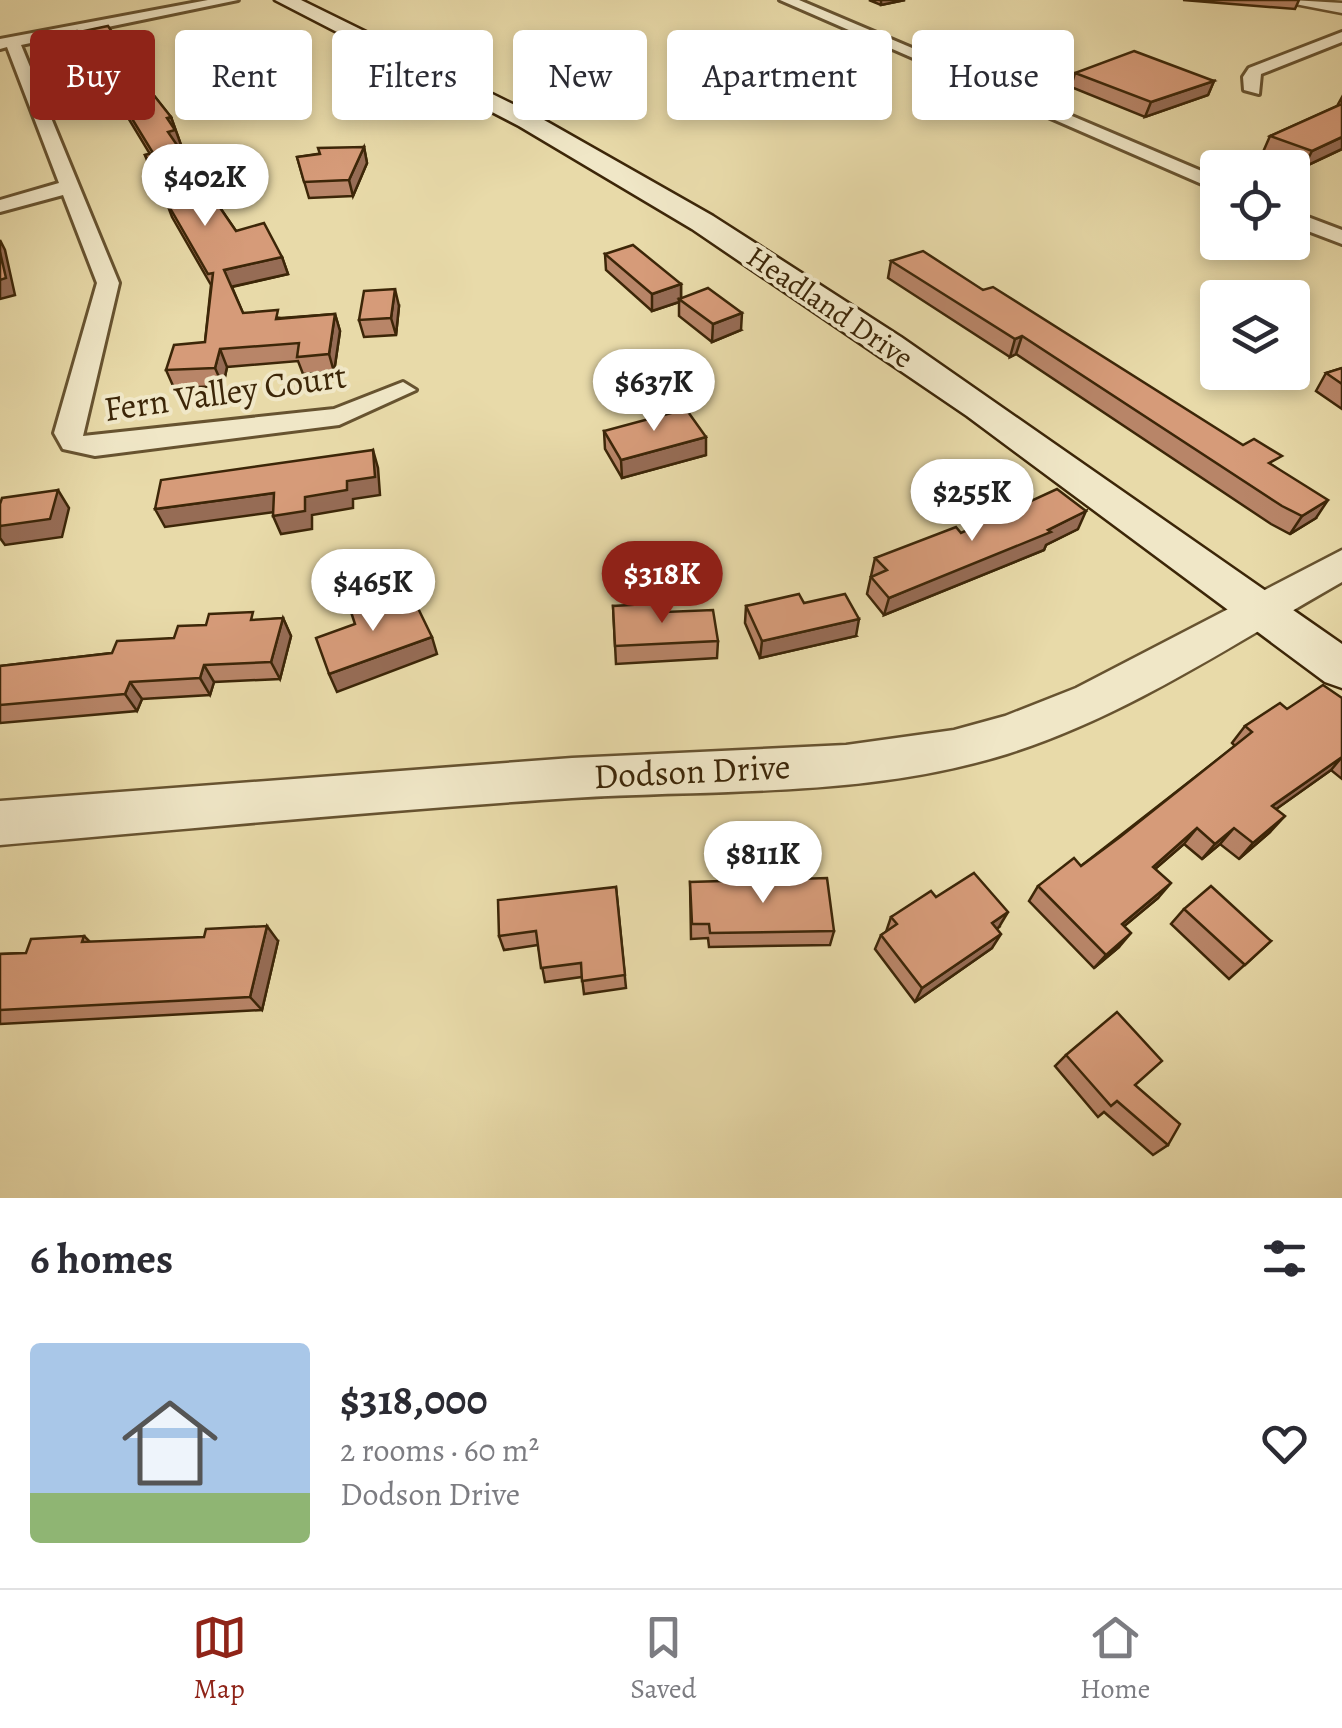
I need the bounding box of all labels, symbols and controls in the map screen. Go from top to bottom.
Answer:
chip: Buy [30,30,155,120]
chip: Rent [175,30,312,120]
chip: Filters [332,30,493,120]
chip: New [513,30,647,120]
chip: Apartment [667,30,892,120]
chip: House [912,30,1074,120]
pin: $402K [135,144,275,229]
map controls [1200,150,1310,390]
button: locate [1200,150,1310,260]
text: $402K [164,154,246,198]
street label: Headland Drive [739,237,921,377]
button: layers [1200,280,1310,390]
pin: $637K [584,349,724,434]
street label: Fern Valley Court [101,351,349,433]
text: $637K [615,359,693,403]
pin: $255K [902,459,1042,544]
text: $255K [933,469,1011,513]
pin: $318K [592,541,732,626]
pin: $465K [303,549,443,634]
text: $318K [624,551,700,595]
text: $465K [333,559,413,603]
street label: Dodson Drive [592,742,792,800]
pin: $811K [693,821,833,906]
text: $811K [726,831,800,875]
text: 6 homes [30,1230,173,1287]
icon: filters [1257,1231,1312,1286]
text: $318,000 [340,1371,488,1428]
icon: home [110,1383,230,1503]
icon: heart [1257,1416,1312,1471]
text: 2 rooms · 60 m² [340,1428,539,1472]
text: Dodson Drive [340,1472,520,1516]
tab: Map [192,1610,247,1708]
tab: Saved [630,1610,697,1708]
tab: Home [1080,1610,1150,1708]

